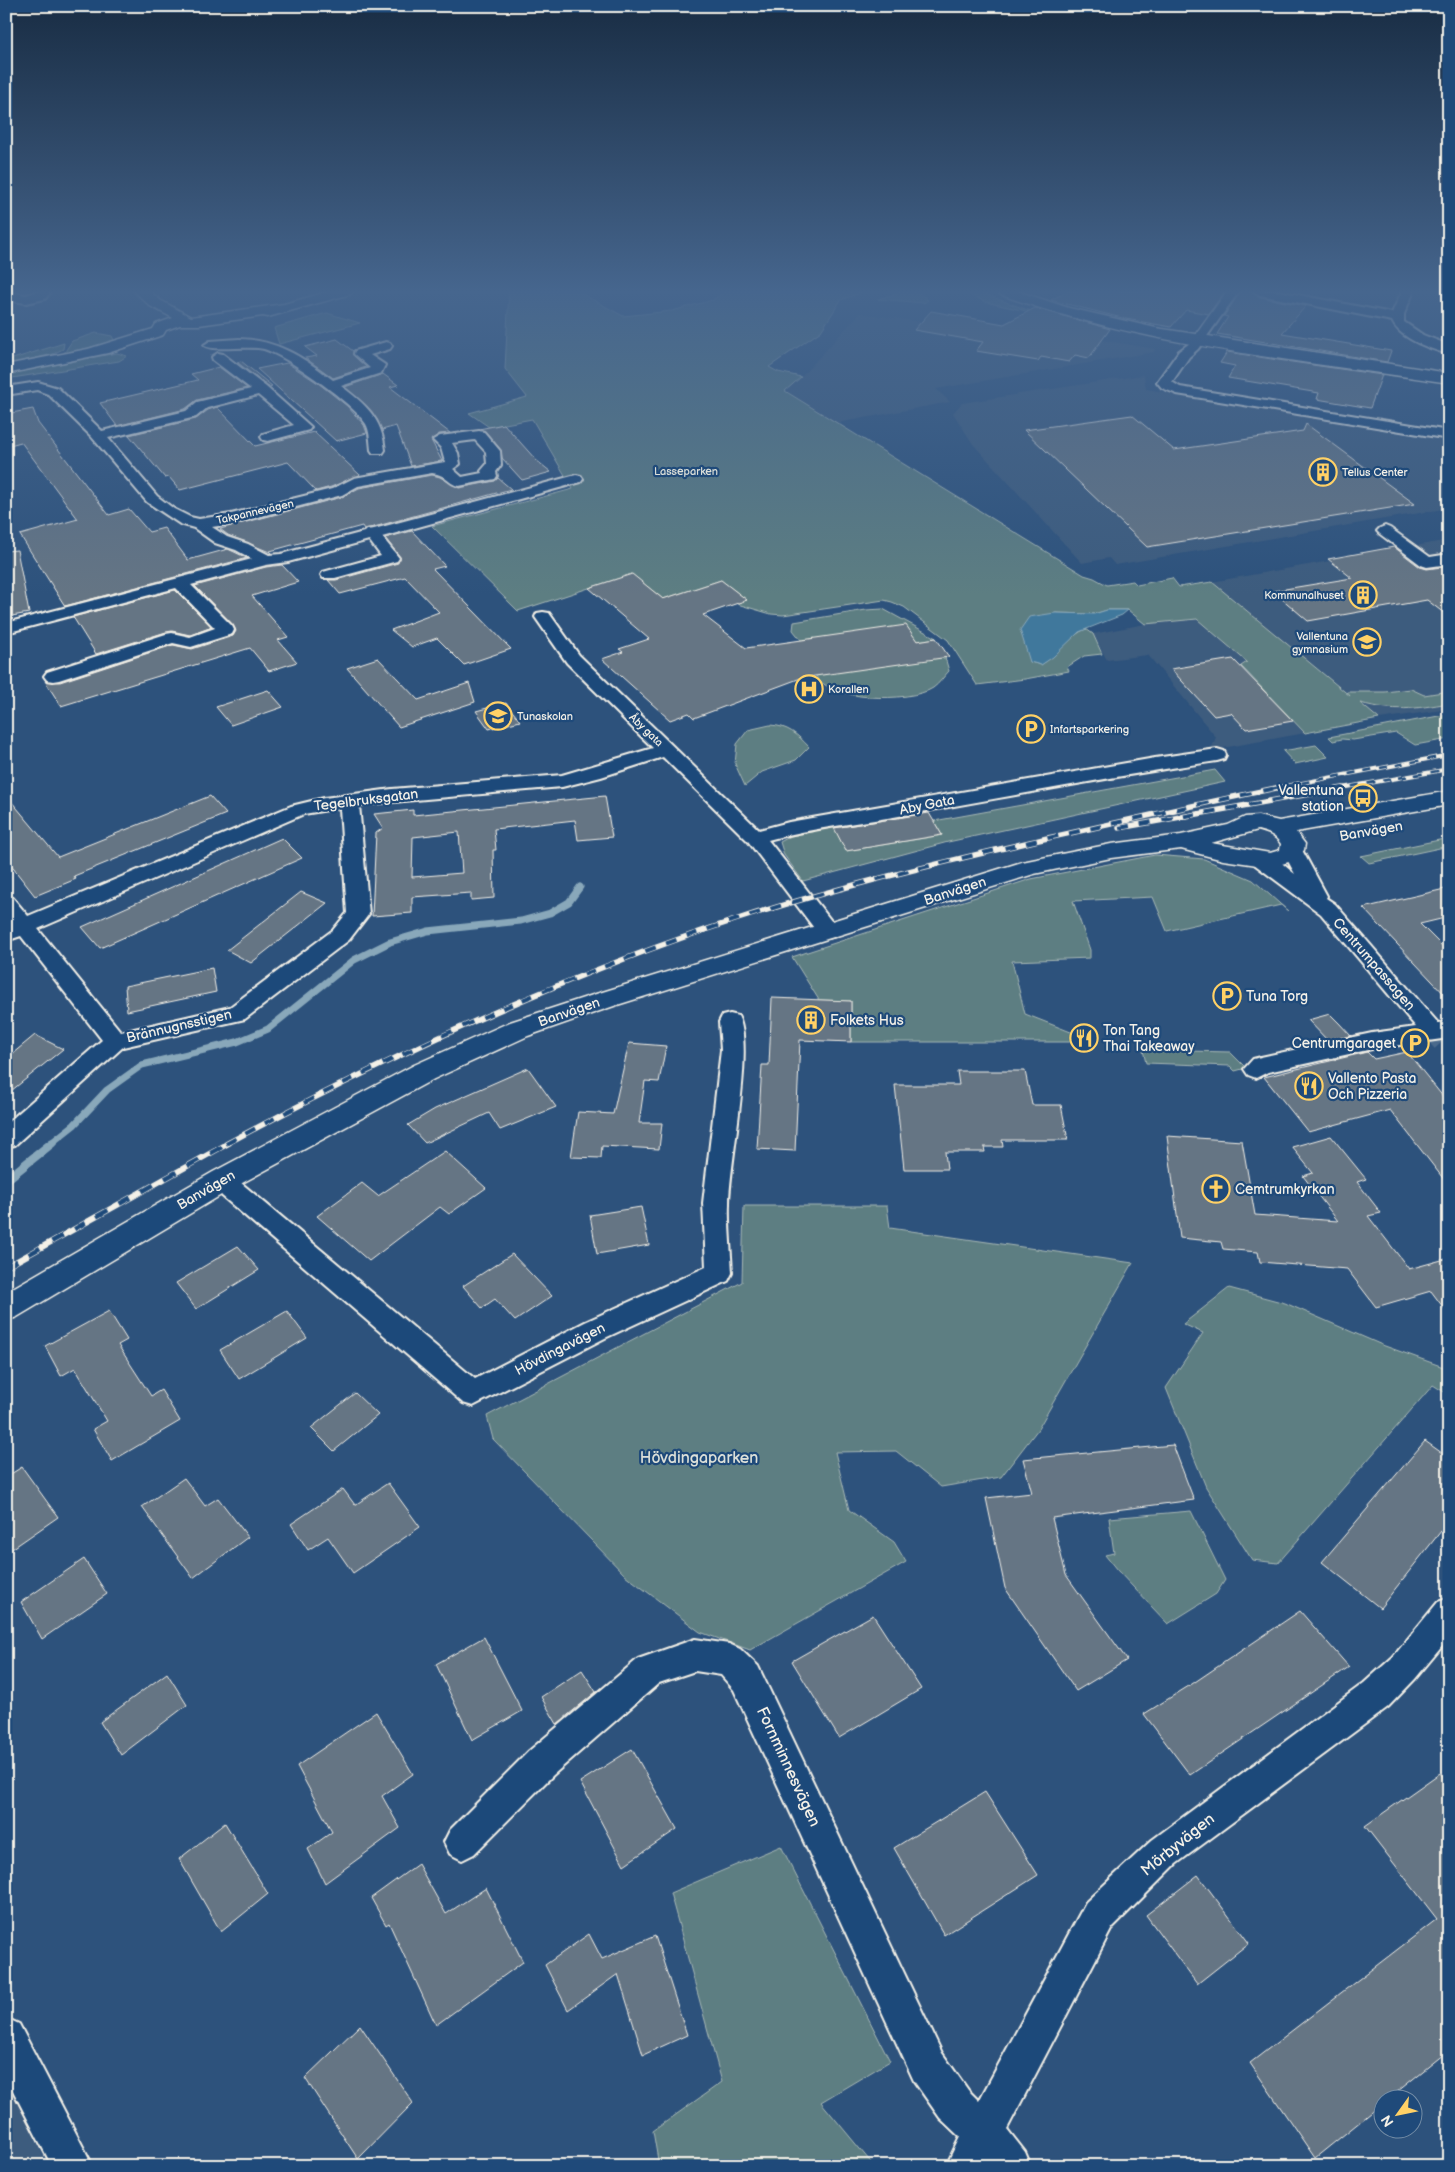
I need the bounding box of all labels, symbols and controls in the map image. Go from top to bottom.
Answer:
building icon: Tellus Center [1308,457,1338,487]
park label: Lasseparken [654,465,718,478]
place label: Tellus Center [1342,466,1409,479]
street label: Takpannevägen [215,497,295,527]
building icon: Kommunalhuset [1348,580,1378,610]
place label: Kommunalhuset [1264,589,1345,602]
school or university icon: Vallentuna gymnasium [1352,627,1382,657]
place label: Vallentuna gymnasium [1292,630,1348,656]
hospital icon: Korallen [794,674,824,704]
place label: Korallen [828,683,869,696]
school or university icon: Tunaskolan [483,701,513,731]
place label: Tunaskolan [517,710,573,723]
street label: Åby gata [626,710,666,749]
parking icon: Infartsparkering [1016,714,1046,744]
place label: Infartsparkering [1050,723,1129,736]
place label: Vallentuna station [1278,782,1344,815]
bus stop icon: Vallentuna station [1348,783,1378,813]
street label: Tegelbruksgatan [313,785,419,815]
street label: Aby Gata [898,791,956,819]
street label: Banvägen [1338,817,1404,845]
street label: Banvägen [922,873,988,909]
street label: Centrumpassagen [1329,914,1419,1014]
parking icon: Tuna Torg [1212,981,1242,1011]
place label: Tuna Torg [1246,988,1308,1005]
street label: Banvägen [536,993,602,1030]
building icon: Folkets Hus [796,1005,826,1035]
street label: Brännugnsstigen [125,1006,233,1046]
place label: Folkets Hus [830,1012,904,1029]
place label: Ton Tang Thai Takeaway [1103,1022,1195,1055]
restaurant icon: Ton Tang Thai Takeaway [1069,1023,1099,1053]
parking icon: Centrumgaraget [1400,1028,1430,1058]
place label: Centrumgaraget [1292,1035,1397,1052]
place label: Vallento Pasta Och Pizzeria [1328,1070,1416,1103]
restaurant icon: Vallento Pasta Och Pizzeria [1294,1071,1324,1101]
street label: Banvägen [174,1167,238,1213]
church icon: Cemtrumkyrkan [1201,1174,1231,1204]
place label: Cemtrumkyrkan [1235,1181,1335,1198]
street label: Hövdingavägen [512,1319,608,1379]
park label: Hövdingaparken [640,1449,758,1468]
street label: Fornminnesvägen [752,1704,824,1830]
street label: Mörbyvägen [1137,1810,1219,1880]
north arrow [1372,2090,1422,2140]
text: N [1378,2112,1398,2130]

